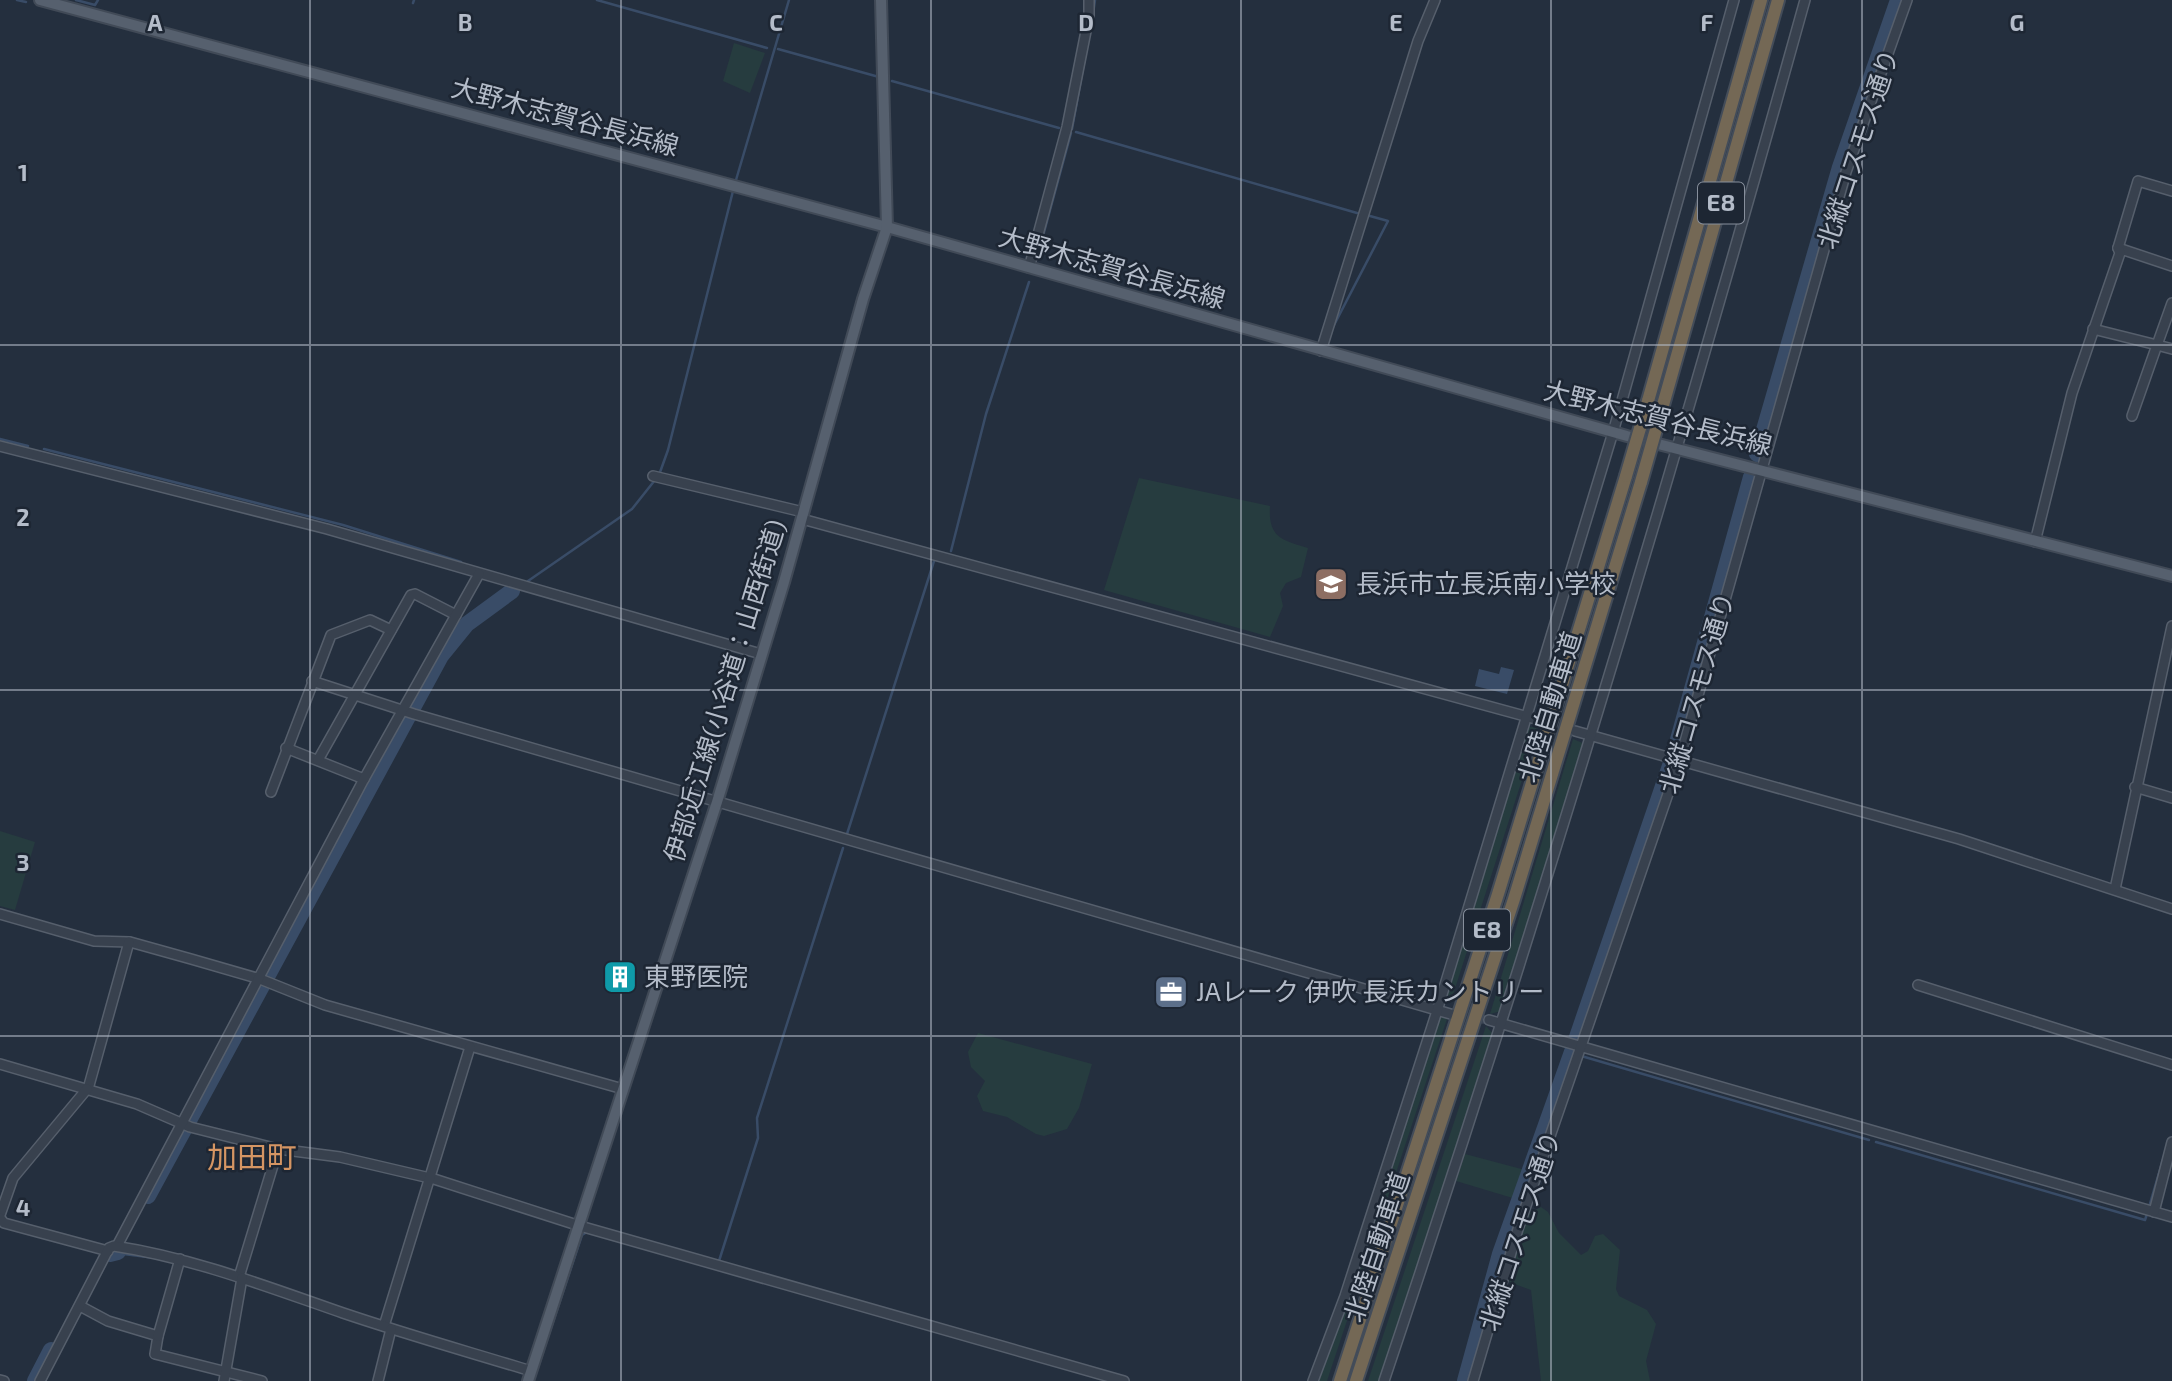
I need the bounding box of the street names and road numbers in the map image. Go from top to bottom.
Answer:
street label: 北縦コスモス通り [1810,45,1903,252]
street label: 大野木志賀谷長浜線 [448,70,682,161]
road number: E8 [1698,182,1744,224]
street label: 大野木志賀谷長浜線 [996,219,1229,314]
street label: 大野木志賀谷長浜線 [1541,373,1776,460]
street label: 伊部近江線(小谷道：山西街道) [657,515,791,866]
street label: 北縦コスモス通り [1652,588,1739,797]
street label: 北陸自動車道 [1511,627,1586,786]
road number: E8 [1464,910,1510,950]
street label: 北縦コスモス通り [1472,1127,1565,1334]
street label: 北陸自動車道 [1337,1168,1414,1326]

